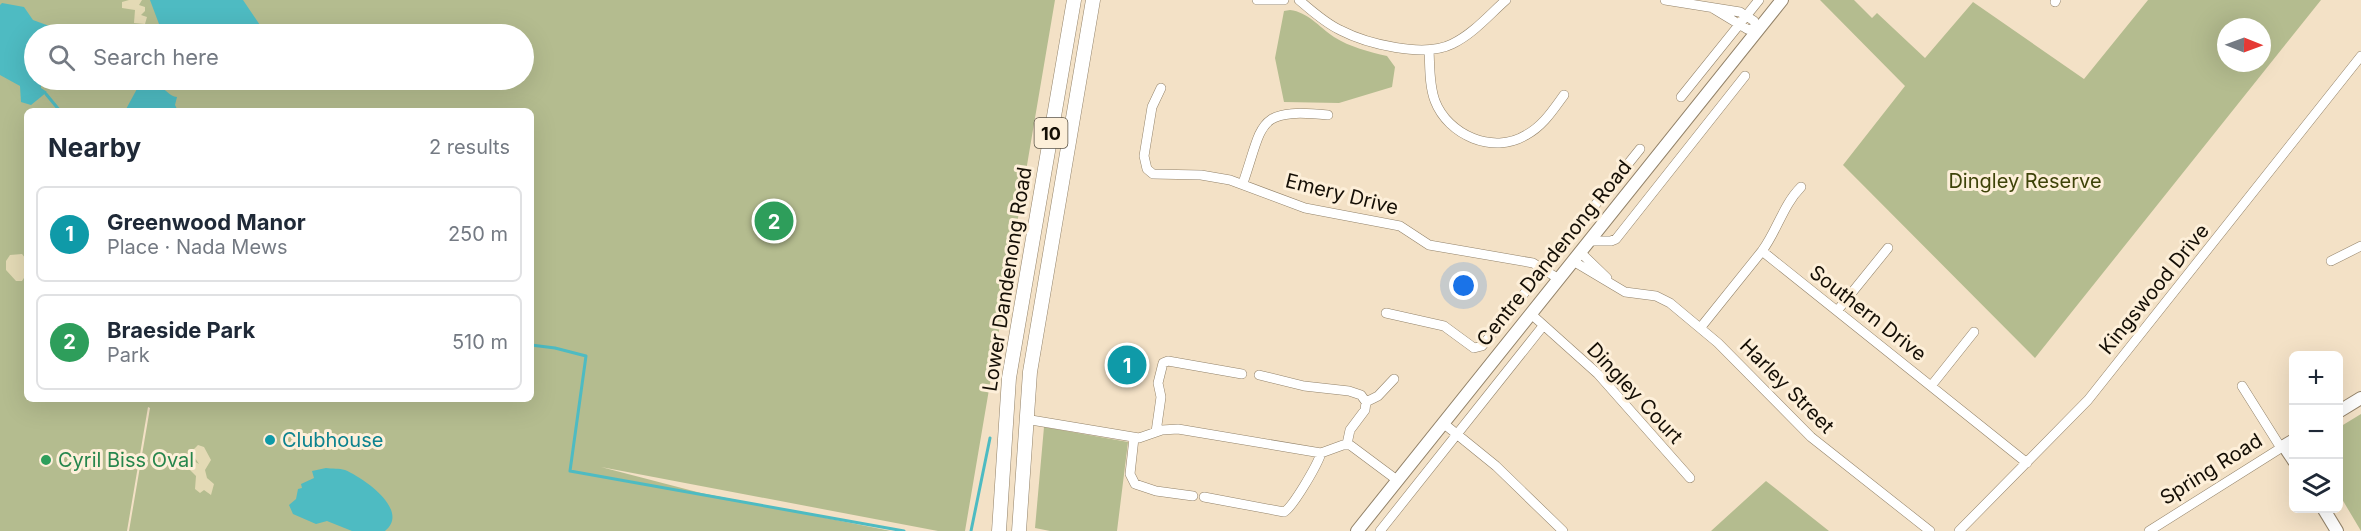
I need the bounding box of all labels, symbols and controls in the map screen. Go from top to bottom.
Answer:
north arrow [2217,18,2271,72]
search box [24,24,534,90]
icon: search [45,41,78,74]
text: Search here [93,44,219,70]
road number: 10 [1034,118,1068,148]
text: Nearby [48,132,141,163]
text: 2 results [429,135,510,159]
street label: Centre Dandenong Road [1472,155,1636,351]
street label: Lower Dandenong Road [977,165,1037,393]
street label: Emery Drive [1283,168,1401,220]
park label: Dingley Reserve [1948,169,2102,193]
pin: 2 [754,198,794,244]
text: Greenwood Manor [107,209,306,235]
street label: Kingswood Drive [2094,219,2214,359]
text: 1 [65,222,74,246]
text: 250 m [448,222,508,246]
text: Place · Nada Mews [107,235,288,259]
street label: Southern Drive [1805,260,1931,366]
your location [1449,271,1478,300]
text: Braeside Park [107,317,255,343]
text: 2 [63,330,76,354]
text: 510 m [452,330,508,354]
street label: Harley Street [1735,334,1839,438]
street label: Dingley Court [1582,338,1688,449]
pin: 1 [1108,342,1146,388]
text: Park [107,343,150,367]
map controls [2289,351,2343,513]
button: + [2289,351,2343,405]
button: − [2289,405,2343,459]
place label: Clubhouse [282,428,383,452]
street label: Spring Road [2156,428,2266,510]
marker: Clubhouse [263,433,277,447]
place label: Cyril Biss Oval [58,448,194,472]
marker: Cyril Biss Oval [39,453,53,467]
button: layers [2289,459,2343,513]

